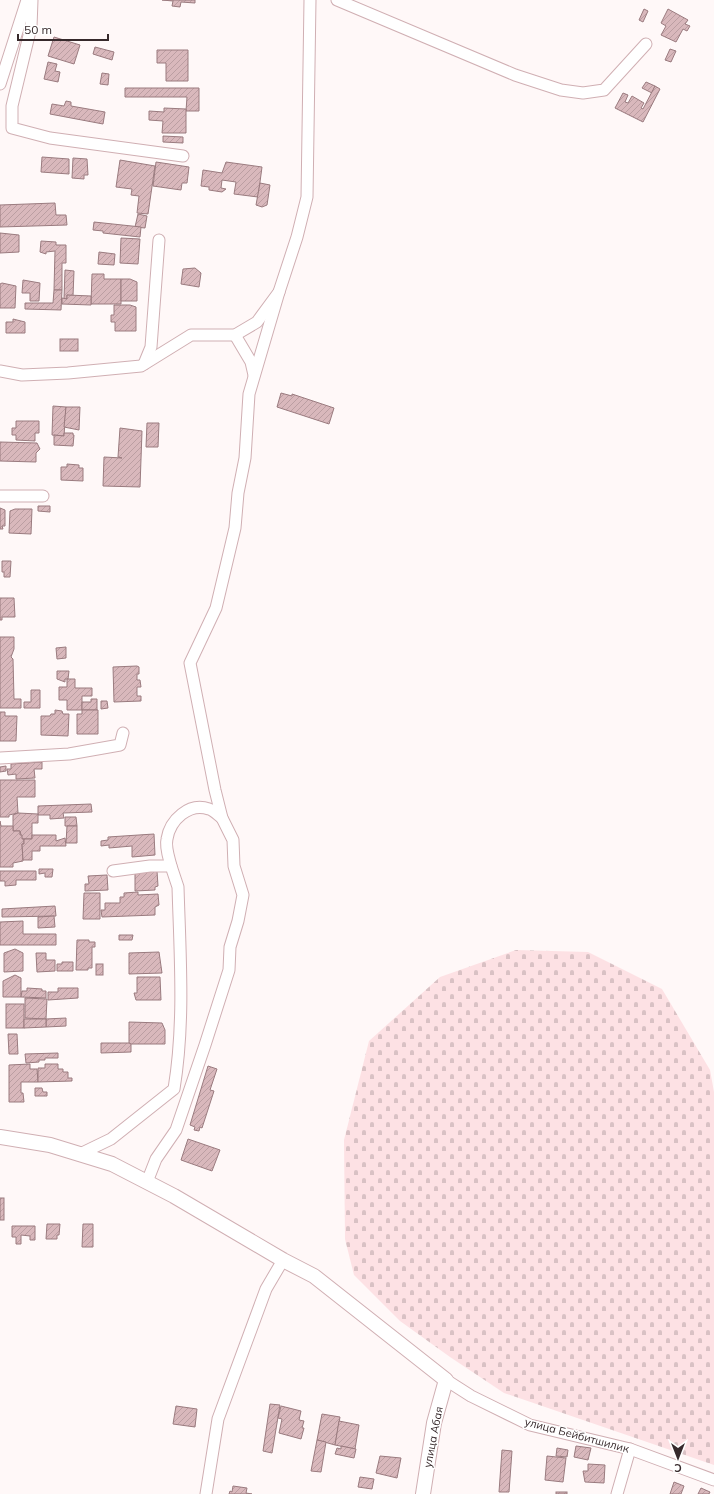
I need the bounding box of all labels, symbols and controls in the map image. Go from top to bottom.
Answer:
scale bar [18,16,108,42]
text: 50 m [24,22,52,37]
street label: улица Абая [420,1405,446,1469]
street label: улица Бейбитшилик [523,1414,631,1456]
north arrow [658,1438,698,1478]
text: С [674,1461,682,1475]

